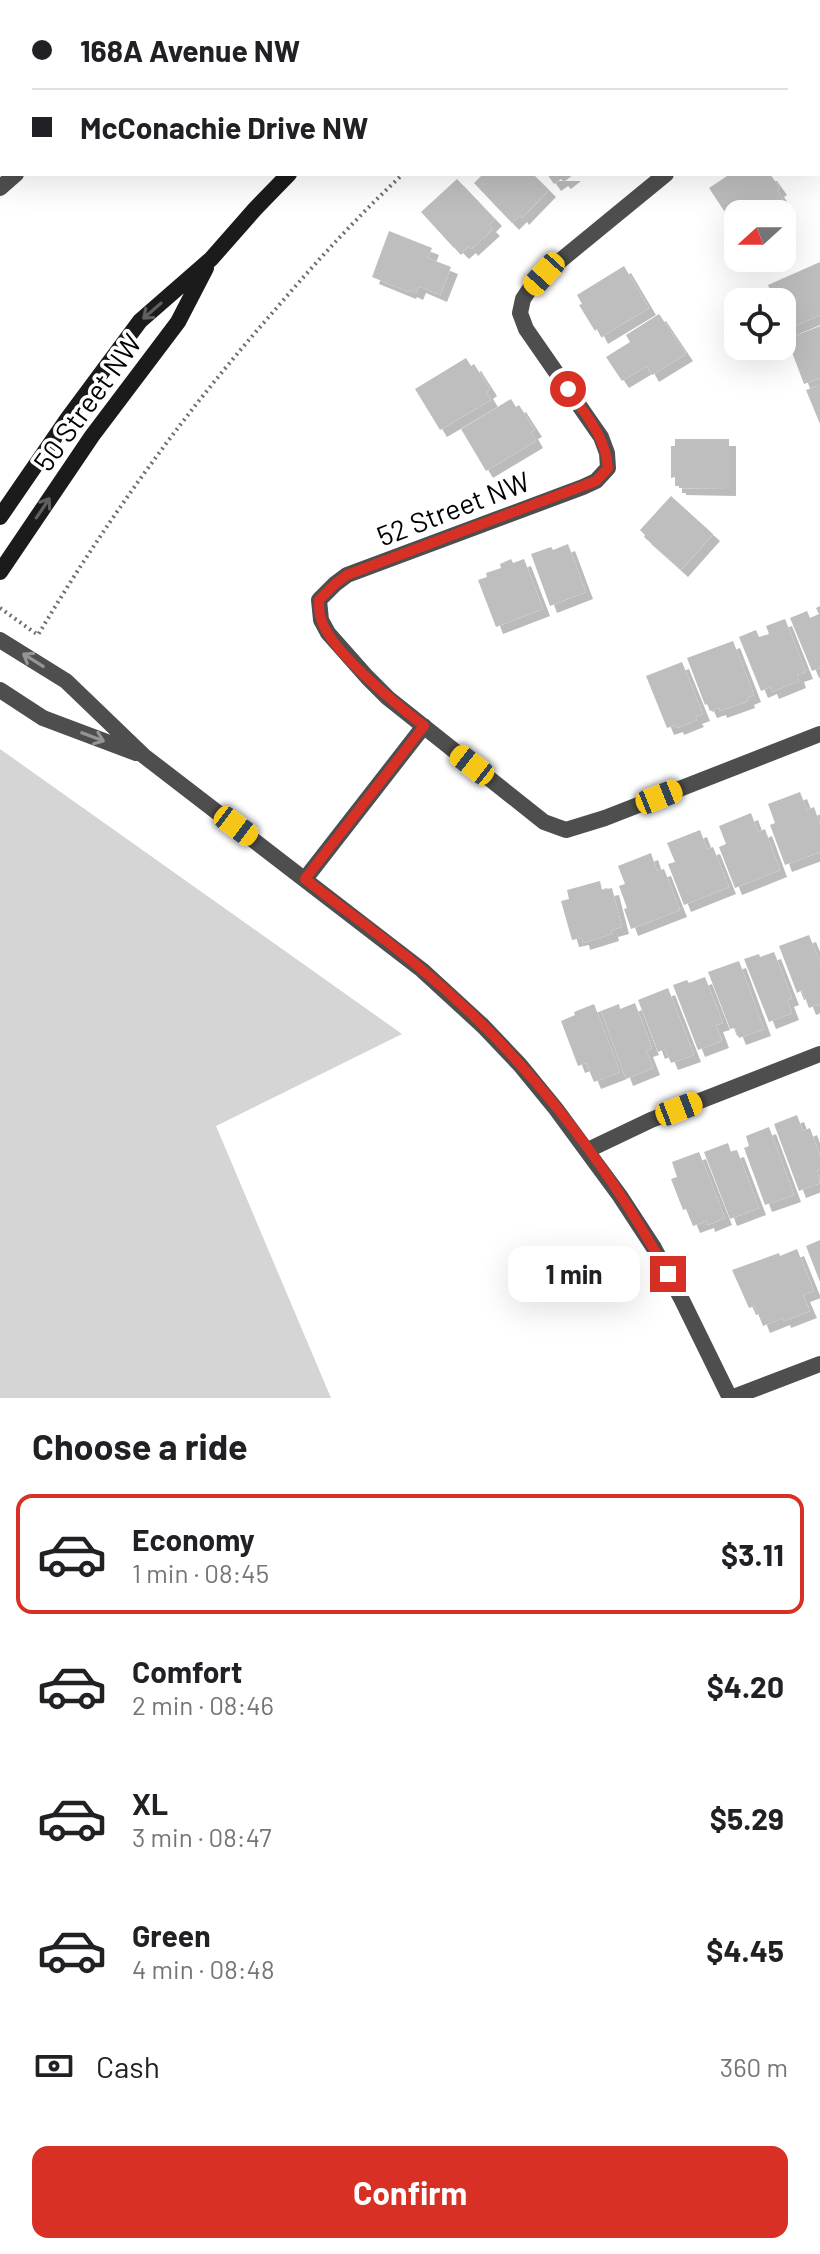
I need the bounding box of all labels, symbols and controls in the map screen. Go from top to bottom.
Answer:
text: 168A Avenue NW [80,32,300,68]
text: McConachie Drive NW [80,109,368,145]
north arrow [724,200,796,272]
map controls [724,200,796,360]
car [519,248,569,300]
button: locate [724,288,796,360]
one-way arrow [142,301,162,319]
street label: 50 Street NW [26,327,148,477]
route start [550,371,586,407]
street label: 52 Street NW [372,463,534,553]
one-way arrow [35,497,52,519]
one-way arrow [22,652,45,668]
one-way arrow [80,731,105,745]
car [446,741,498,789]
car [632,777,686,817]
car [210,802,262,850]
car [652,1089,706,1129]
callout: 1 min [508,1246,640,1302]
route end [650,1256,686,1292]
text: 1 min [546,1258,602,1289]
text: Choose a ride [32,1424,248,1467]
icon: car [36,1518,108,1590]
text: Economy [132,1521,255,1557]
text: $3.11 [721,1536,784,1572]
text: 1 min · 08:45 [132,1557,269,1588]
icon: car [36,1650,108,1722]
text: Comfort [132,1653,242,1689]
text: $4.20 [707,1668,784,1704]
text: 2 min · 08:46 [132,1689,274,1720]
icon: car [36,1782,108,1854]
text: XL [132,1785,168,1821]
text: $5.29 [710,1800,784,1836]
text: 3 min · 08:47 [132,1821,272,1852]
icon: car [36,1914,108,1986]
text: Green [132,1917,211,1953]
text: $4.45 [706,1932,784,1968]
text: 4 min · 08:48 [132,1953,274,1984]
icon: cash [32,2044,76,2088]
text: Cash [96,2048,160,2084]
text: 360 m [720,2051,788,2082]
button: Confirm [32,2146,788,2238]

